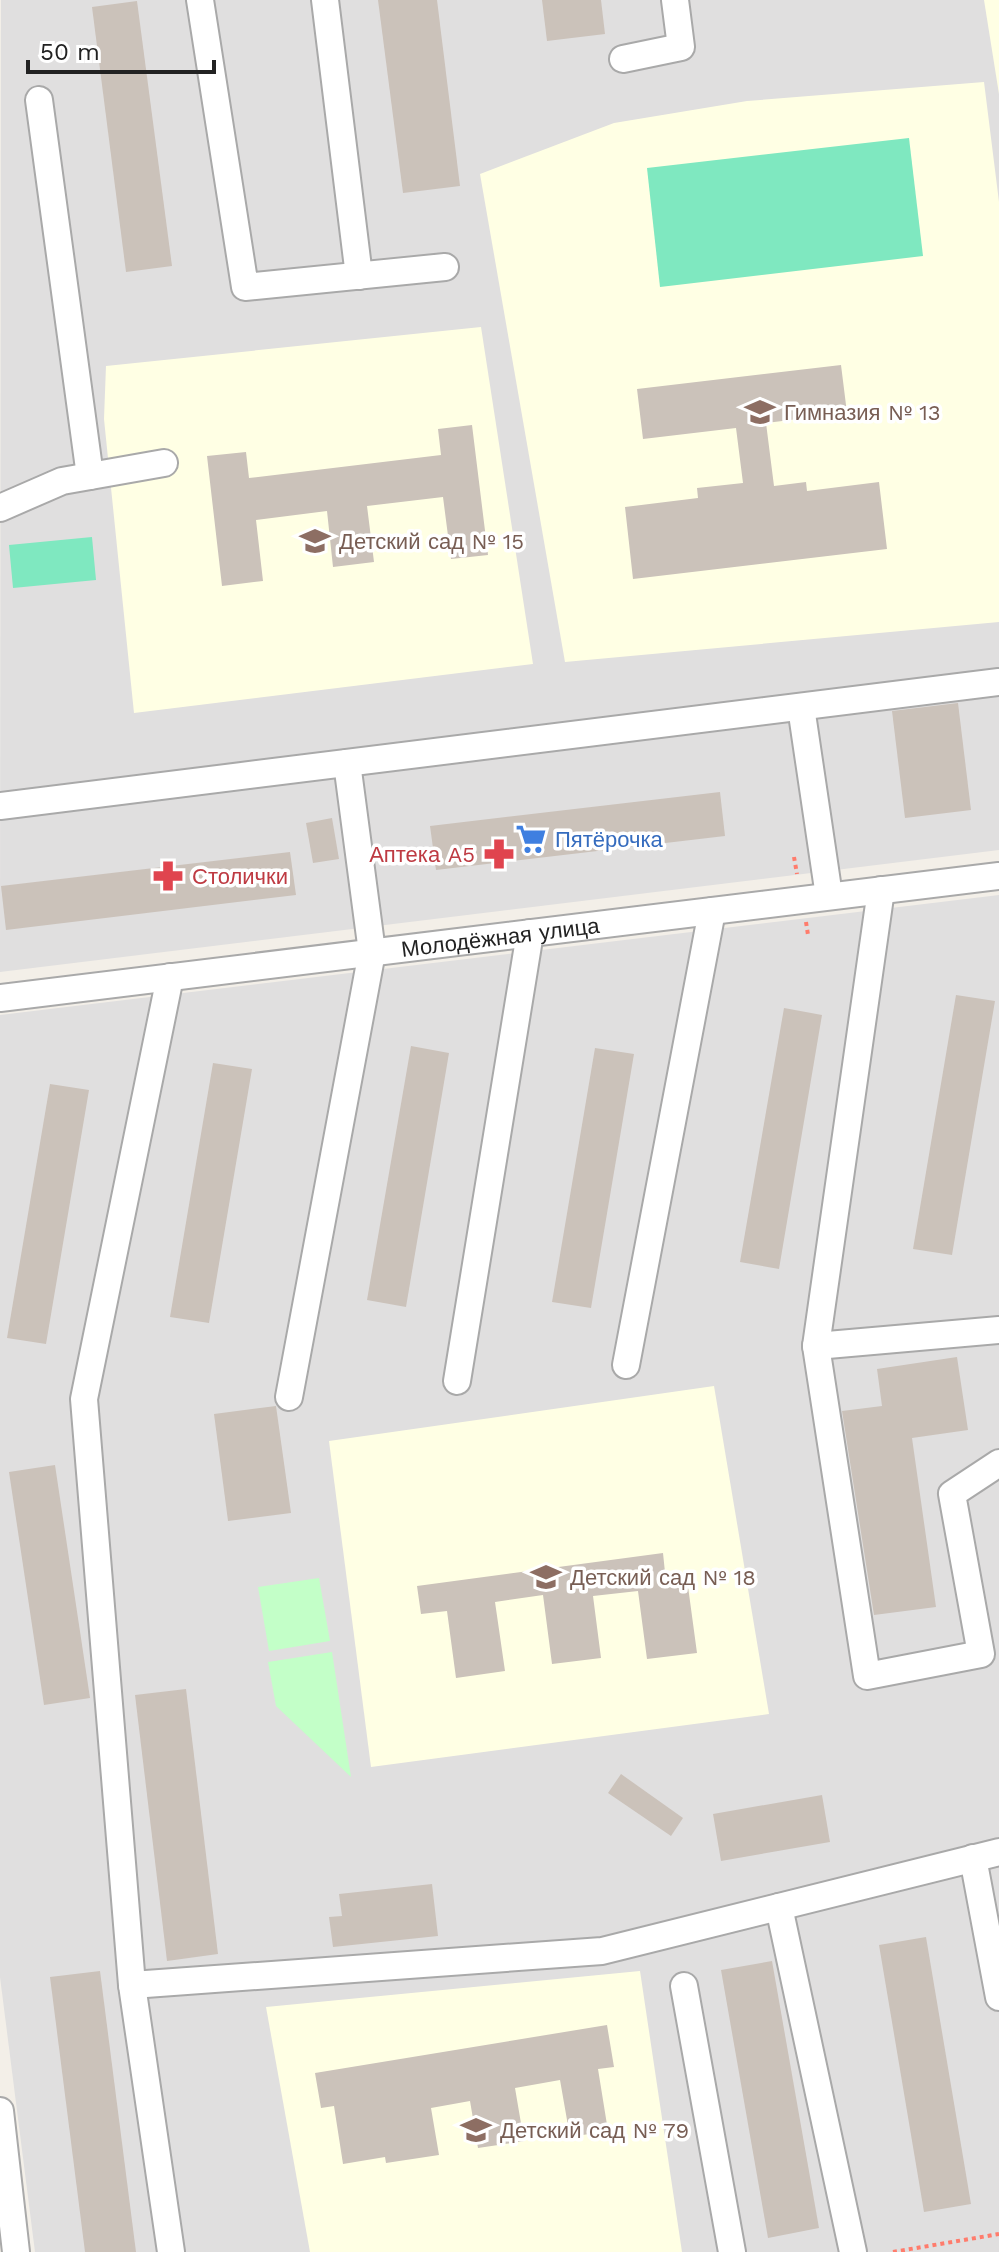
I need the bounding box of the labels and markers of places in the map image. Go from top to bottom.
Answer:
school or university icon: Гимназия № 13 [743,395,777,429]
place label: Гимназия № 13 [784,400,941,425]
school or university icon: Детский сад № 15 [298,524,332,558]
place label: Детский сад № 15 [339,529,524,554]
supermarket icon: Пятёрочка [514,822,548,856]
place label: Пятёрочка [555,827,664,852]
pharmacy icon: Аптека A5 [482,837,516,871]
place label: Аптека A5 [369,842,475,867]
pharmacy icon: Столички [151,859,185,893]
place label: Столички [192,864,288,889]
school or university icon: Детский сад № 18 [529,1560,563,1594]
place label: Детский сад № 18 [570,1565,756,1590]
school or university icon: Детский сад № 79 [459,2113,493,2147]
place label: Детский сад № 79 [500,2118,689,2143]

